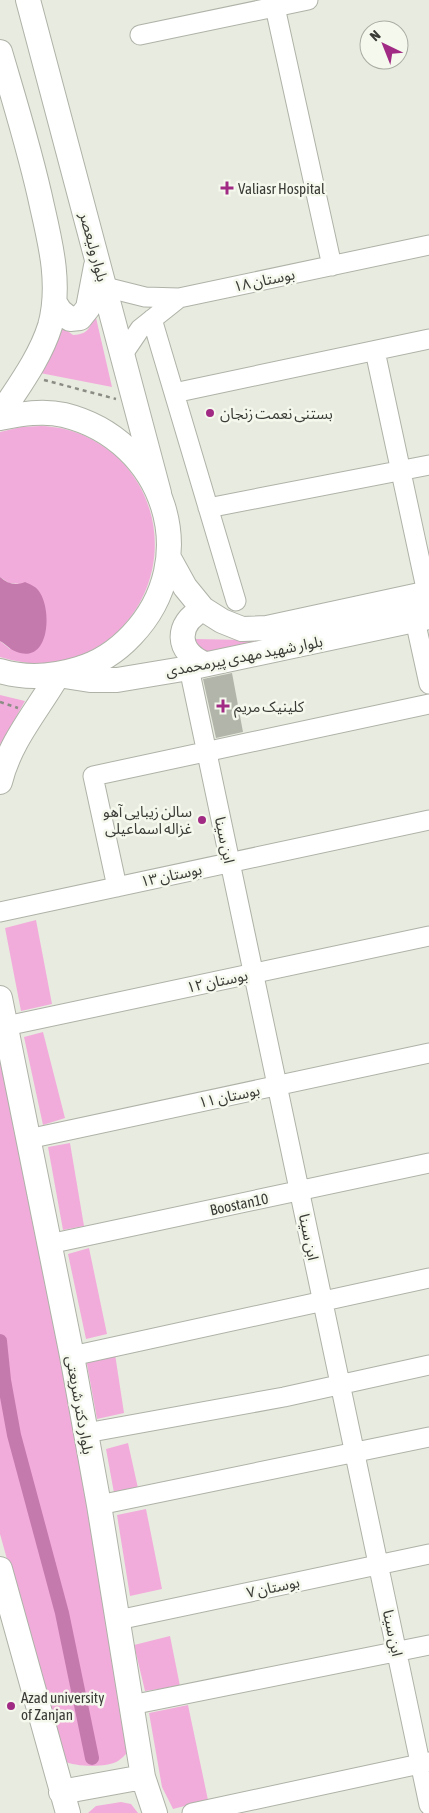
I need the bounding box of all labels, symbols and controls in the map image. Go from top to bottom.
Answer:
north arrow [359,20,409,70]
text: N [367,27,384,44]
place label: Valiasr Hospital [238,180,325,197]
marker: Valiasr Hospital [220,181,234,195]
street label: بلوار ولیعصر [75,210,111,284]
street label: بوستان ۱۸ [232,265,296,296]
place label: بستنی نعمت زنجان [220,405,333,423]
marker: بستنی نعمت زنجان [204,407,216,419]
street label: بلوار شهید مهدی پیرمحمدی [164,632,324,682]
place label: کلینیک مریم [234,698,305,718]
marker: کلینیک مریم [216,699,230,713]
place label: سالن زیبایی آهو غزاله اسماعیلی [103,803,192,838]
marker: سالن زیبایی آهو غزاله اسماعیلی [196,814,208,826]
street label: ابن سینا [211,815,238,865]
street label: بوستان ۱۳ [139,860,203,891]
street label: بوستان ۱۲ [185,966,249,997]
street label: بوستان ۱۱ [197,1081,261,1112]
street label: Boostan10 [208,1190,270,1218]
street label: ابن سینا [295,1212,322,1262]
street label: بلوار دکتر شریعتی [62,1354,97,1456]
street label: بوستان ۷ [245,1573,301,1602]
street label: ابن سینا [379,1608,406,1658]
place label: Azad university of Zanjan [21,1689,104,1723]
marker: Azad university of Zanjan [5,1700,17,1712]

